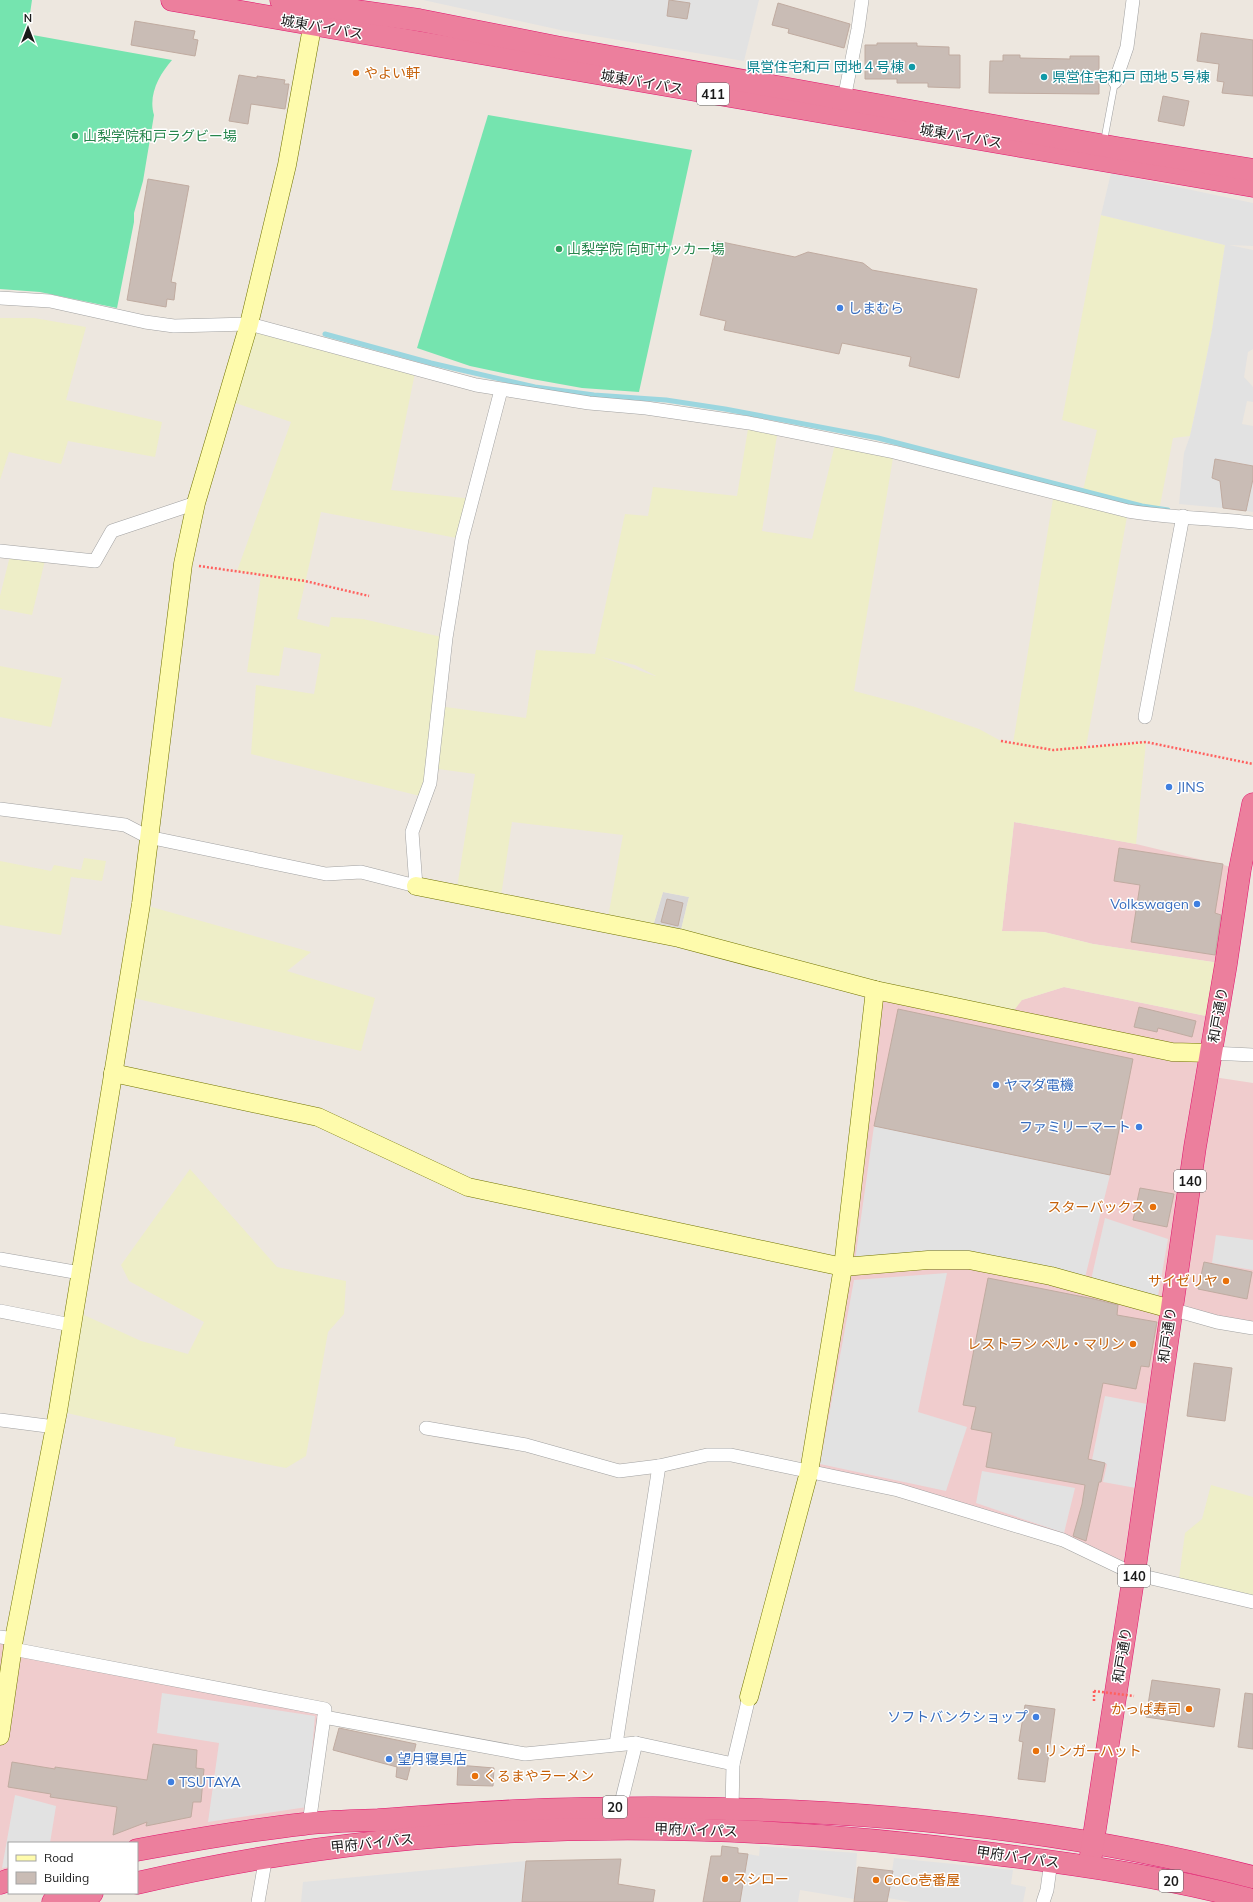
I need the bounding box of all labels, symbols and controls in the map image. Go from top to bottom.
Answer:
north arrow [8,8,48,48]
text: N [24,11,32,25]
street label: 城東バイパス [279,11,365,43]
place label: 県営住宅和戸 団地４号棟 [746,58,904,76]
marker: 県営住宅和戸 団地４号棟 [907,62,917,72]
place label: やよい軒 [364,64,420,82]
street label: 城東バイパス [599,66,685,98]
marker: やよい軒 [351,68,361,78]
place label: 県営住宅和戸 団地５号棟 [1052,68,1210,86]
marker: 県営住宅和戸 団地５号棟 [1039,72,1049,82]
road number: 411 [697,83,729,105]
street label: 城東バイパス [918,120,1004,152]
place label: 山梨学院和戸ラグビー場 [83,127,237,145]
marker: 山梨学院和戸ラグビー場 [70,131,80,141]
place label: 山梨学院 向町サッカー場 [567,240,725,258]
marker: 山梨学院 向町サッカー場 [554,244,564,254]
place label: しまむら [848,299,904,317]
marker: しまむら [835,303,845,313]
place label: JINS [1177,778,1205,796]
marker: JINS [1164,782,1174,792]
place label: Volkswagen [1110,895,1189,913]
marker: Volkswagen [1192,899,1202,909]
street label: 和戸通り [1204,986,1232,1044]
place label: ヤマダ電機 [1004,1076,1074,1094]
marker: ヤマダ電機 [991,1080,1001,1090]
place label: ファミリーマート [1019,1118,1131,1136]
marker: ファミリーマート [1134,1122,1144,1132]
road number: 140 [1174,1170,1206,1192]
place label: スターバックス [1048,1198,1145,1216]
marker: スターバックス [1148,1202,1158,1212]
place label: サイゼリヤ [1148,1272,1218,1290]
marker: サイゼリヤ [1221,1276,1231,1286]
street label: 和戸通り [1154,1306,1180,1364]
place label: レストラン ベル・マリン [967,1335,1125,1353]
marker: レストラン ベル・マリン [1128,1339,1138,1349]
road number: 140 [1118,1565,1150,1587]
street label: 和戸通り [1109,1626,1135,1684]
place label: かっぱ寿司 [1111,1700,1181,1718]
marker: かっぱ寿司 [1184,1704,1194,1714]
place label: ソフトバンクショップ [887,1708,1028,1726]
marker: ソフトバンクショップ [1031,1712,1041,1722]
place label: リンガーハット [1044,1742,1142,1760]
marker: リンガーハット [1031,1746,1041,1756]
place label: 望月寝具店 [397,1750,467,1768]
marker: 望月寝具店 [384,1754,394,1764]
place label: くるまやラーメン [483,1767,594,1785]
marker: くるまやラーメン [470,1771,480,1781]
place label: TSUTAYA [179,1773,241,1791]
marker: TSUTAYA [166,1777,176,1787]
road number: 20 [603,1796,627,1818]
street label: 甲府バイパス [654,1820,738,1840]
street label: 甲府バイパス [329,1830,415,1856]
legend [8,1842,138,1894]
street label: 甲府バイパス [975,1842,1061,1872]
text: Road [44,1850,73,1865]
text: Building [44,1870,89,1885]
place label: スシロー [733,1870,789,1888]
road number: 20 [1159,1870,1183,1892]
place label: CoCo壱番屋 [884,1871,960,1889]
marker: スシロー [720,1874,730,1884]
marker: CoCo壱番屋 [871,1875,881,1885]

